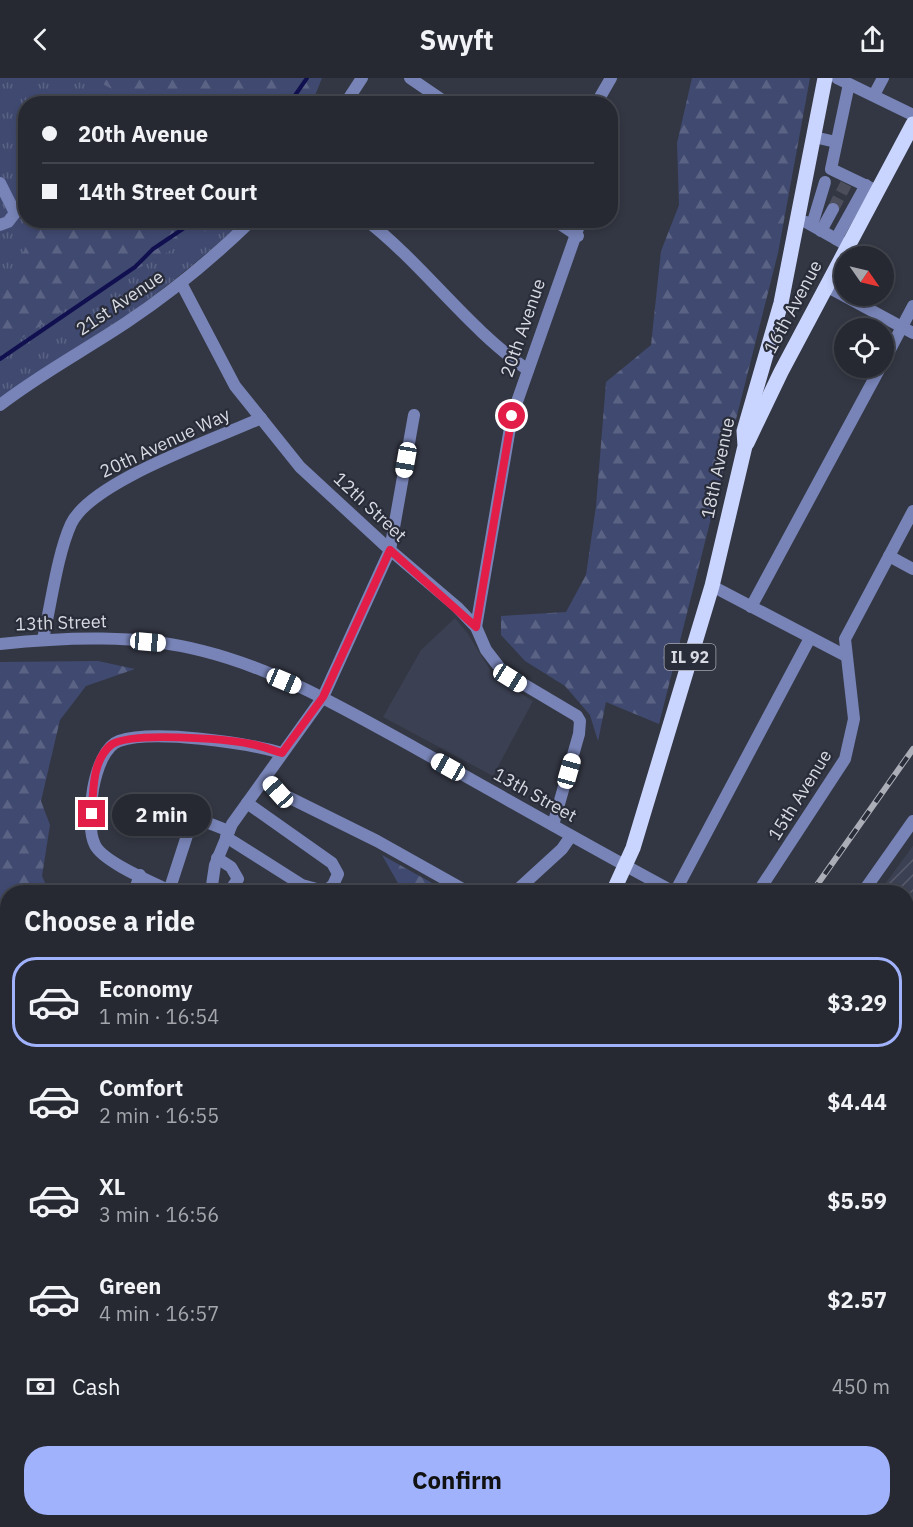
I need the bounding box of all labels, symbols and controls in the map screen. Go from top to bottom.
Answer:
text: Swyft [419,22,494,57]
icon: back [24,23,57,56]
icon: share [856,23,889,56]
text: 20th Avenue [78,119,208,148]
text: 14th Street Court [78,177,258,206]
north arrow [834,246,894,306]
map controls [834,246,894,378]
street label: 16th Avenue [758,256,827,357]
street label: 21st Avenue [71,265,168,340]
street label: 20th Avenue [495,276,550,380]
button: locate [834,318,894,378]
street label: 20th Avenue Way [96,402,234,483]
route start [498,402,525,429]
street label: 18th Avenue [696,415,739,520]
car [394,441,418,479]
street label: 12th Street [329,467,412,546]
street label: 13th Street [15,609,107,636]
car [129,631,167,653]
road number: IL 92 [664,644,716,670]
car [490,661,530,695]
car [264,666,304,696]
street label: 15th Avenue [763,745,837,844]
car [428,750,468,784]
car [555,751,583,791]
street label: 13th Street [490,762,581,827]
car [259,773,297,811]
callout: 2 min [113,793,212,835]
route end [78,800,105,827]
text: 2 min [135,801,188,828]
text: Choose a ride [24,903,195,938]
text: Economy [99,974,193,1003]
icon: car [27,975,81,1029]
text: $3.29 [827,988,887,1017]
text: 1 min · 16:54 [99,1003,219,1030]
text: Comfort [99,1073,183,1102]
icon: car [27,1074,81,1128]
text: $4.44 [827,1087,887,1116]
text: 2 min · 16:55 [99,1102,219,1129]
text: XL [99,1172,125,1201]
icon: car [27,1173,81,1227]
text: $5.59 [827,1186,887,1215]
text: 3 min · 16:56 [99,1201,219,1228]
text: Green [99,1271,161,1300]
icon: car [27,1272,81,1326]
text: $2.57 [827,1285,887,1314]
text: 4 min · 16:57 [99,1300,219,1327]
icon: cash [24,1370,57,1403]
text: Cash [72,1372,121,1401]
text: 450 m [832,1373,890,1400]
button: Confirm [24,1446,890,1515]

